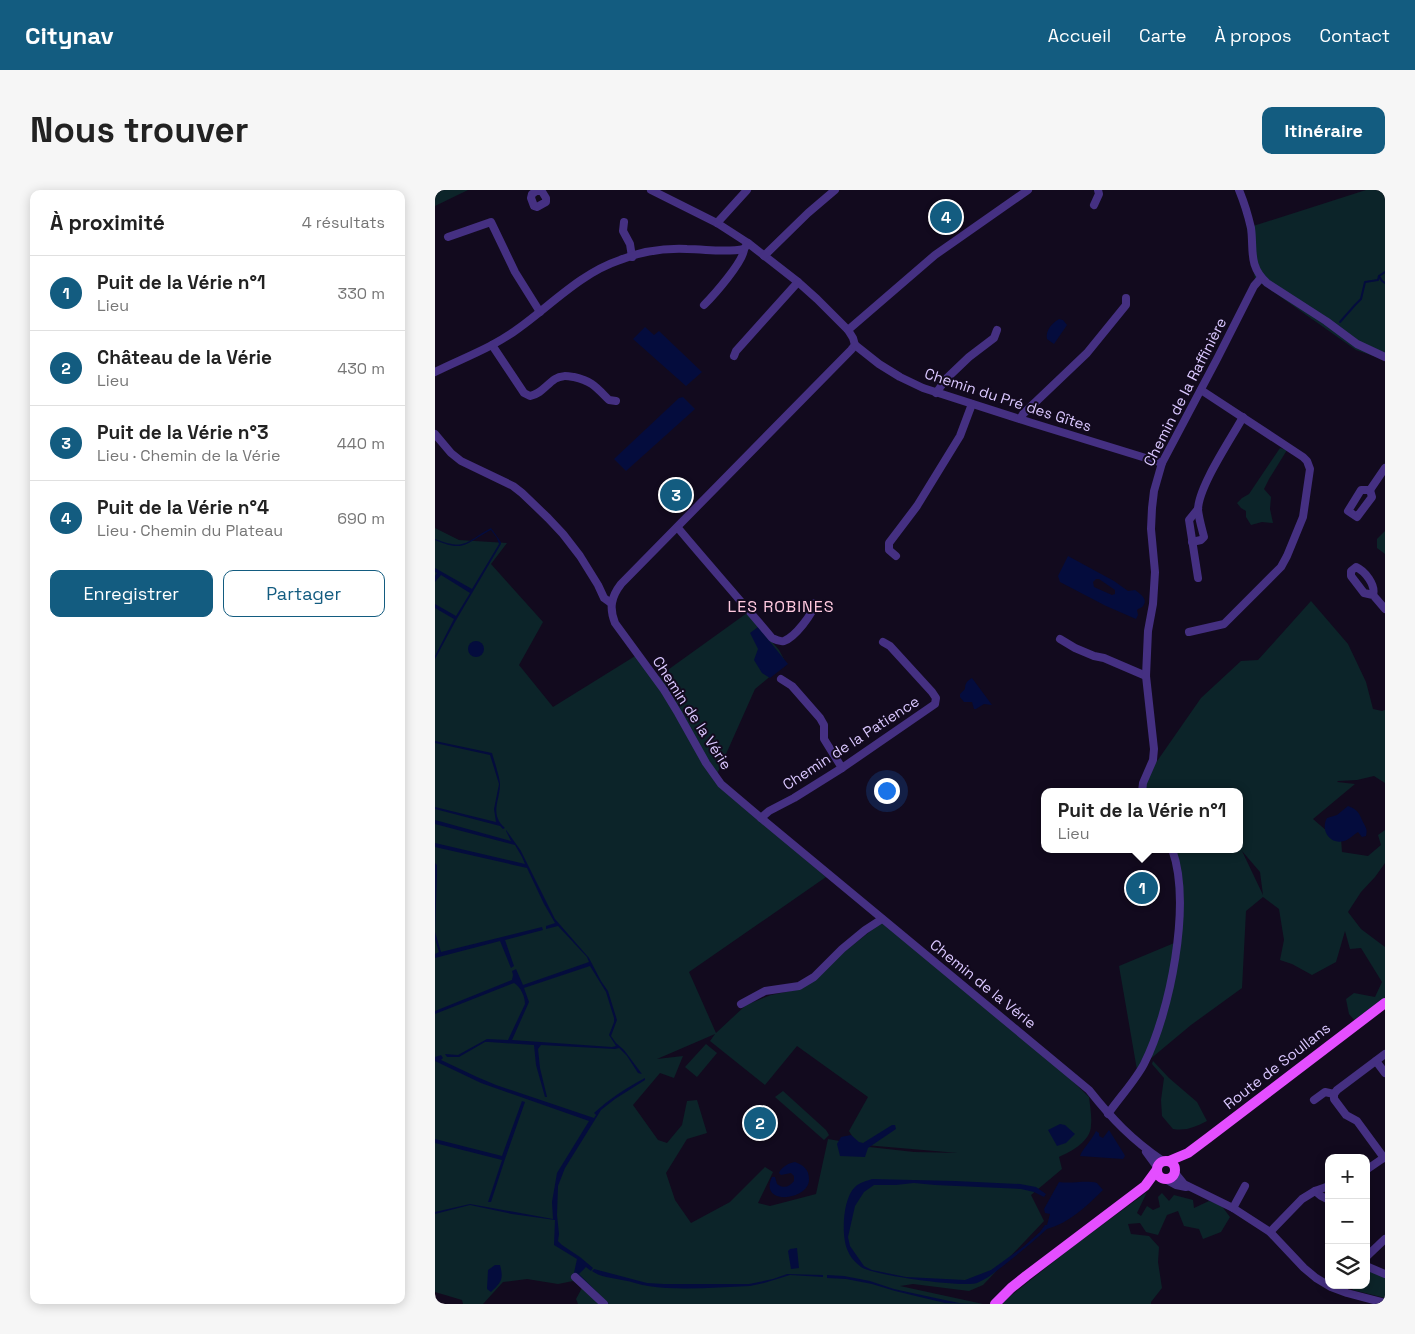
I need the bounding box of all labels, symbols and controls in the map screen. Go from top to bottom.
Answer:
text: Citynav [25,20,114,51]
text: Accueil [1048,24,1111,47]
text: Carte [1139,24,1186,47]
text: À propos [1214,24,1292,47]
text: Contact [1320,24,1390,47]
button: Itinéraire [1262,107,1385,154]
text: Nous trouver [30,108,249,152]
pin: 4 [930,198,962,236]
text: À proximité [50,209,165,236]
text: 4 résultats [302,212,385,233]
text: Puit de la Vérie n°1 [97,270,266,295]
text: 1 [62,283,70,304]
text: 330 m [338,283,385,304]
text: Lieu [97,295,129,316]
street label: Chemin de la Raffinière [1139,314,1230,469]
text: Château de la Vérie [97,345,272,370]
text: 2 [61,358,71,379]
text: 430 m [337,358,385,379]
street label: Chemin du Pré des Gîtes [922,364,1094,436]
text: Lieu [97,370,129,391]
text: Puit de la Vérie n°3 [97,420,269,445]
text: 3 [61,433,71,454]
text: 440 m [337,433,385,454]
text: Lieu · Chemin de la Vérie [97,445,280,466]
pin: 3 [660,476,692,514]
text: Puit de la Vérie n°4 [97,495,269,520]
text: 4 [61,508,71,529]
text: 690 m [337,508,385,529]
text: Lieu · Chemin du Plateau [97,520,283,541]
button: Enregistrer [50,570,213,617]
button: Partager [223,570,385,617]
district label: LES ROBINES [728,596,835,617]
street label: Chemin de la Vérie [649,652,736,773]
street label: Chemin de la Patience [779,691,923,794]
your location [874,778,900,804]
popup [1041,788,1243,853]
text: Puit de la Vérie n°1 [1058,798,1226,823]
text: Lieu [1058,823,1090,844]
pin: 1 [1126,869,1158,907]
street label: Chemin de la Vérie [926,935,1040,1032]
street label: Route de Soullans [1219,1018,1334,1113]
pin: 2 [744,1104,776,1142]
map controls [1325,1154,1370,1289]
button: + [1325,1154,1370,1199]
button: − [1325,1199,1370,1244]
button: layers [1325,1244,1370,1289]

